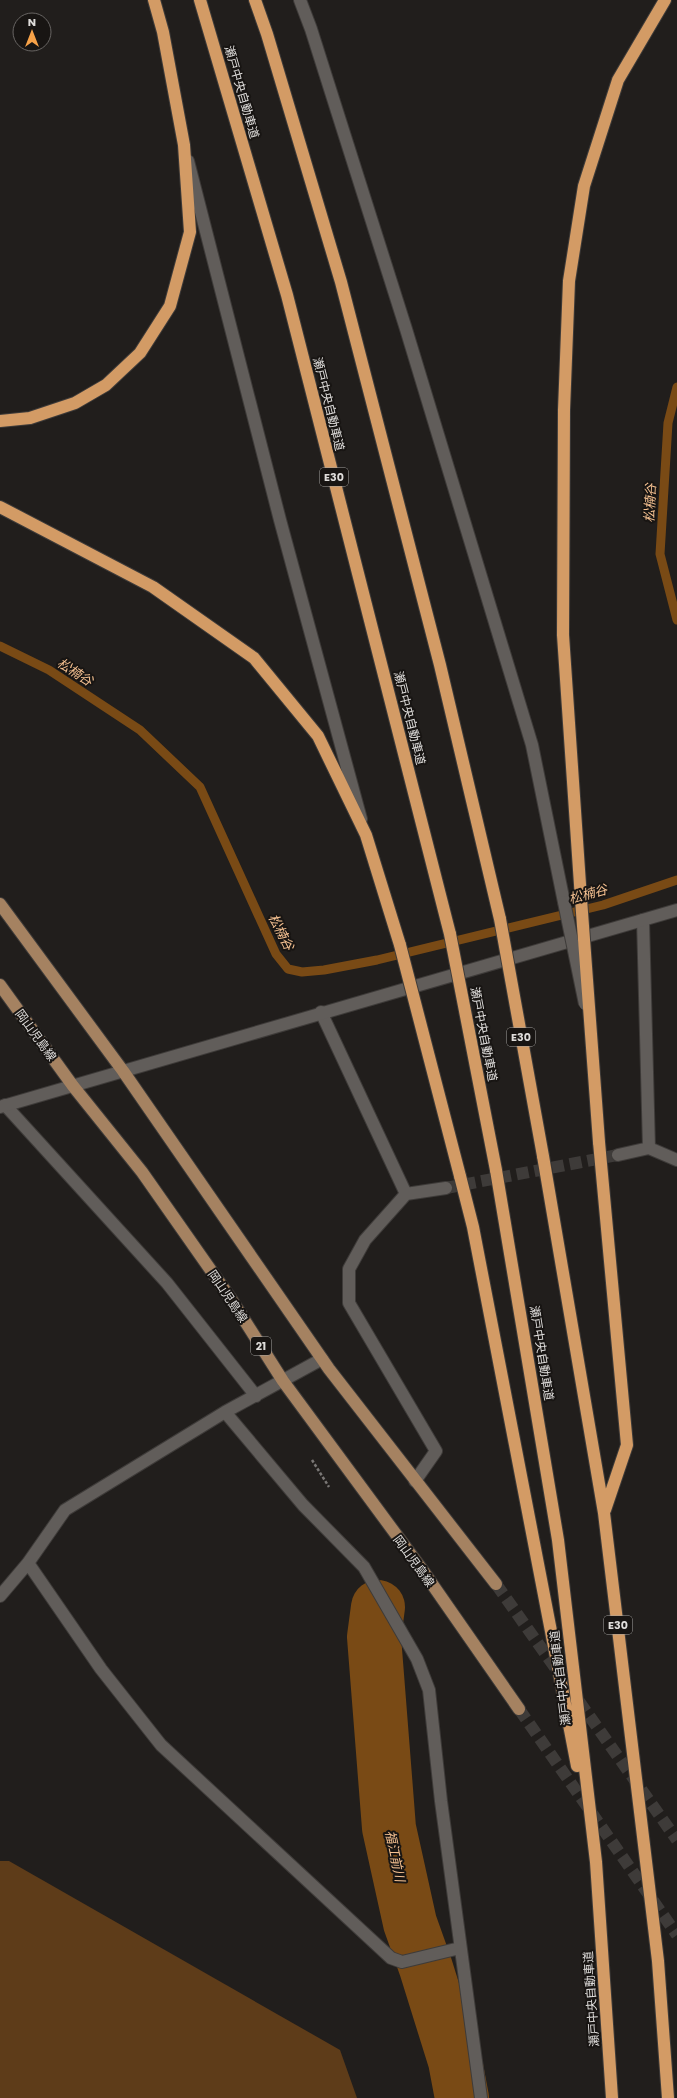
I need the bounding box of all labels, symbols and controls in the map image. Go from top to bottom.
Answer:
north arrow [12,12,52,52]
text: N [28,14,36,30]
street label: 瀬戸中央自動車道 [221,44,263,140]
street label: 瀬戸中央自動車道 [309,355,349,453]
road number: E30 [320,468,348,486]
water label: 松楠谷 [639,482,661,523]
water label: 松楠谷 [53,653,97,691]
street label: 瀬戸中央自動車道 [390,669,430,767]
water label: 松楠谷 [567,880,610,908]
water label: 松楠谷 [264,910,299,955]
street label: 瀬戸中央自動車道 [466,985,502,1083]
street label: 岡山児島線 [11,1006,61,1064]
road number: E30 [507,1028,535,1046]
street label: 岡山児島線 [204,1266,252,1326]
street label: 瀬戸中央自動車道 [526,1304,558,1402]
road number: 21 [251,1337,271,1355]
street label: 岡山児島線 [389,1532,439,1590]
road number: E30 [604,1616,632,1634]
street label: 瀬戸中央自動車道 [546,1629,574,1727]
water label: 福江前川 [380,1829,410,1885]
street label: 瀬戸中央自動車道 [579,1951,603,2047]

